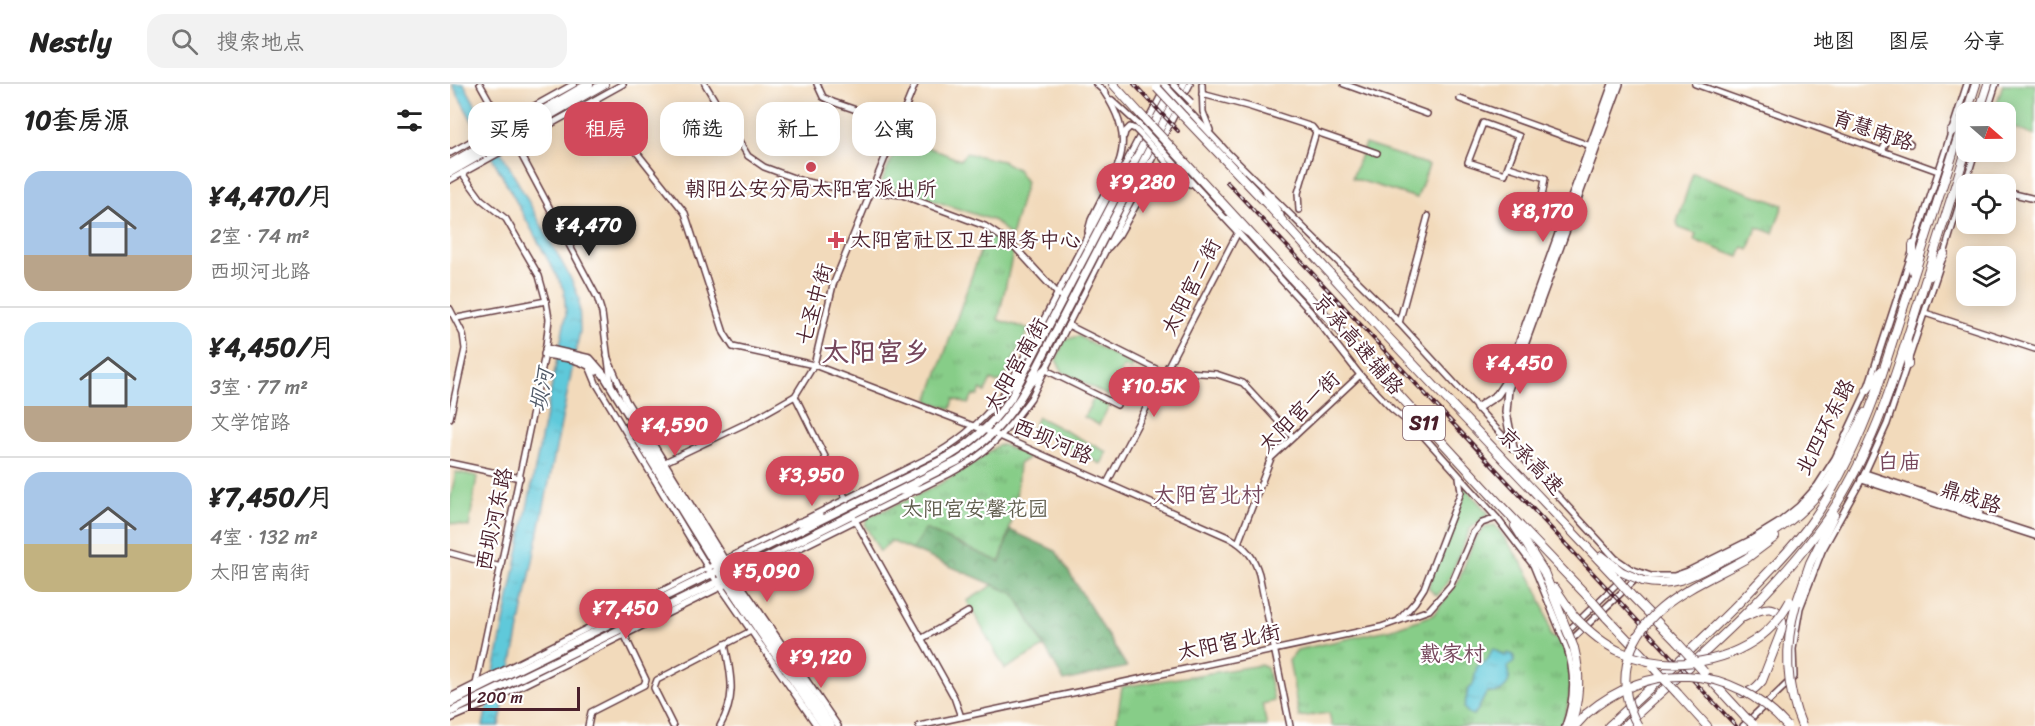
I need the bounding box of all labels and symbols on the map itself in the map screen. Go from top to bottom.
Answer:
street label: 育慧南路 [1827,98,1919,162]
north arrow [1956,102,2016,162]
marker: 朝阳公安分局太阳宫派出所 [804,160,818,174]
pin: ¥9,280 [1094,163,1192,214]
place label: 朝阳公安分局太阳宫派出所 [685,170,937,208]
pin: ¥8,170 [1494,192,1592,243]
pin: ¥4,470 [540,206,638,257]
place label: 太阳宫社区卫生服务中心 [850,221,1081,259]
marker: 太阳宫社区卫生服务中心 [827,231,845,249]
street label: 太阳宫二街 [1150,232,1232,342]
street label: 七圣中街 [784,258,844,350]
street label: 京承高速辅路 [1302,284,1414,404]
street label: 太阳宫南街 [973,310,1059,420]
district label: 太阳宫乡 [822,328,930,376]
pin: ¥4,450 [1471,344,1569,395]
street label: 太阳宫一街 [1248,361,1350,463]
water label: 坝河 [518,362,565,415]
pin: ¥10.5K [1105,367,1203,418]
street label: 北四环东路 [1784,372,1866,482]
pin: ¥4,590 [626,406,724,457]
road number: S11 [1403,406,1445,440]
street label: 西坝河路 [1007,407,1099,475]
street label: 京承高速 [1488,418,1574,504]
district label: 白庙 [1877,442,1921,481]
pin: ¥3,950 [763,456,861,507]
street label: 西坝河东路 [464,464,524,574]
street label: 鼎成路 [1935,469,2007,525]
district label: 太阳宫北村 [1153,475,1263,514]
park label: 太阳宫安馨花园 [902,490,1049,528]
pin: ¥5,090 [718,552,816,603]
pin: ¥7,450 [577,589,675,640]
street label: 太阳宫北街 [1174,612,1284,672]
district label: 戴家村 [1419,634,1485,673]
pin: ¥9,120 [772,638,870,689]
scale bar [468,684,580,712]

